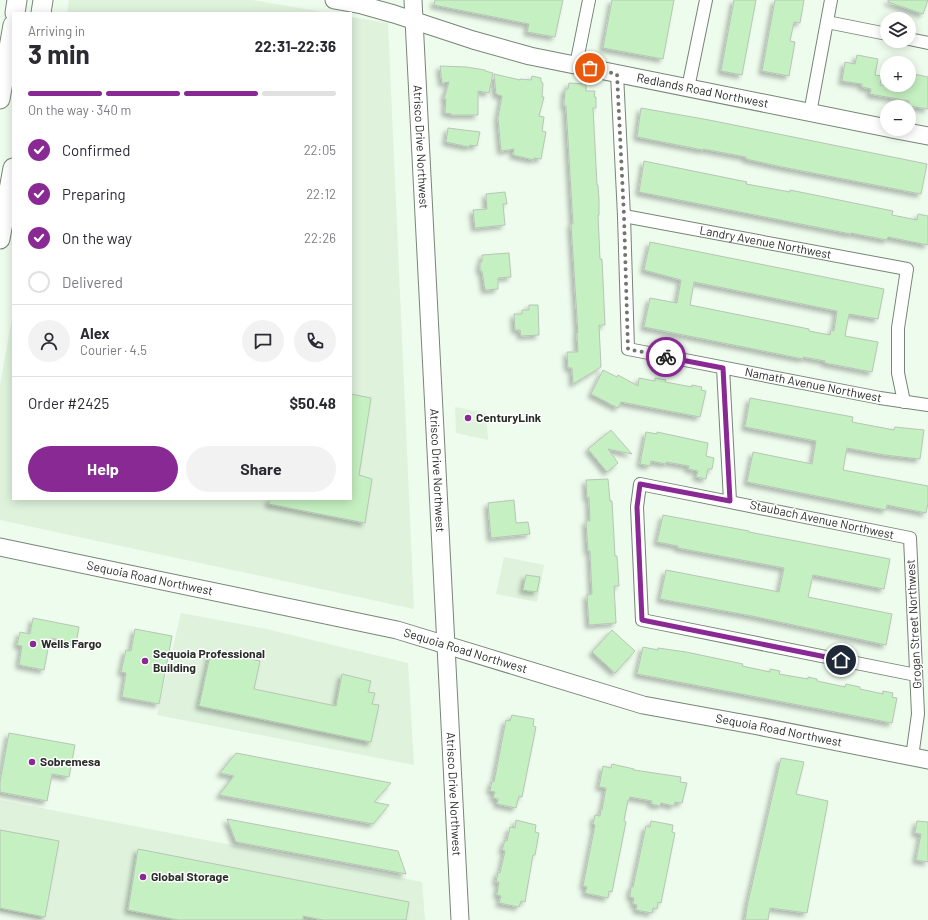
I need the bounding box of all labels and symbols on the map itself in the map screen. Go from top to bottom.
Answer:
pin [573,51,607,85]
street label: Redlands Road Northwest [636,70,770,110]
street label: Atrisco Drive Northwest [411,85,432,209]
street label: Landry Avenue Northwest [699,222,833,261]
courier [646,337,686,377]
street label: Namath Avenue Northwest [744,364,883,404]
street label: Atrisco Drive Northwest [428,408,448,533]
place label: CenturyLink [476,410,542,424]
marker: CenturyLink [463,413,473,423]
street label: Staubach Avenue Northwest [749,497,896,541]
street label: Sequoia Road Northwest [86,557,214,597]
street label: Grogan Street Northwest [903,559,923,689]
street label: Sequoia Road Northwest [402,624,529,675]
place label: Wells Fargo [41,636,102,650]
marker: Wells Fargo [28,639,38,649]
pin [824,643,858,677]
place label: Sequoia Professional Building [153,646,265,674]
marker: Sequoia Professional Building [140,656,150,666]
street label: Sequoia Road Northwest [715,710,843,749]
street label: Atrisco Drive Northwest [444,732,465,856]
place label: Sobremesa [40,754,100,768]
marker: Sobremesa [27,757,37,767]
place label: Global Storage [151,869,229,883]
marker: Global Storage [138,872,148,882]

